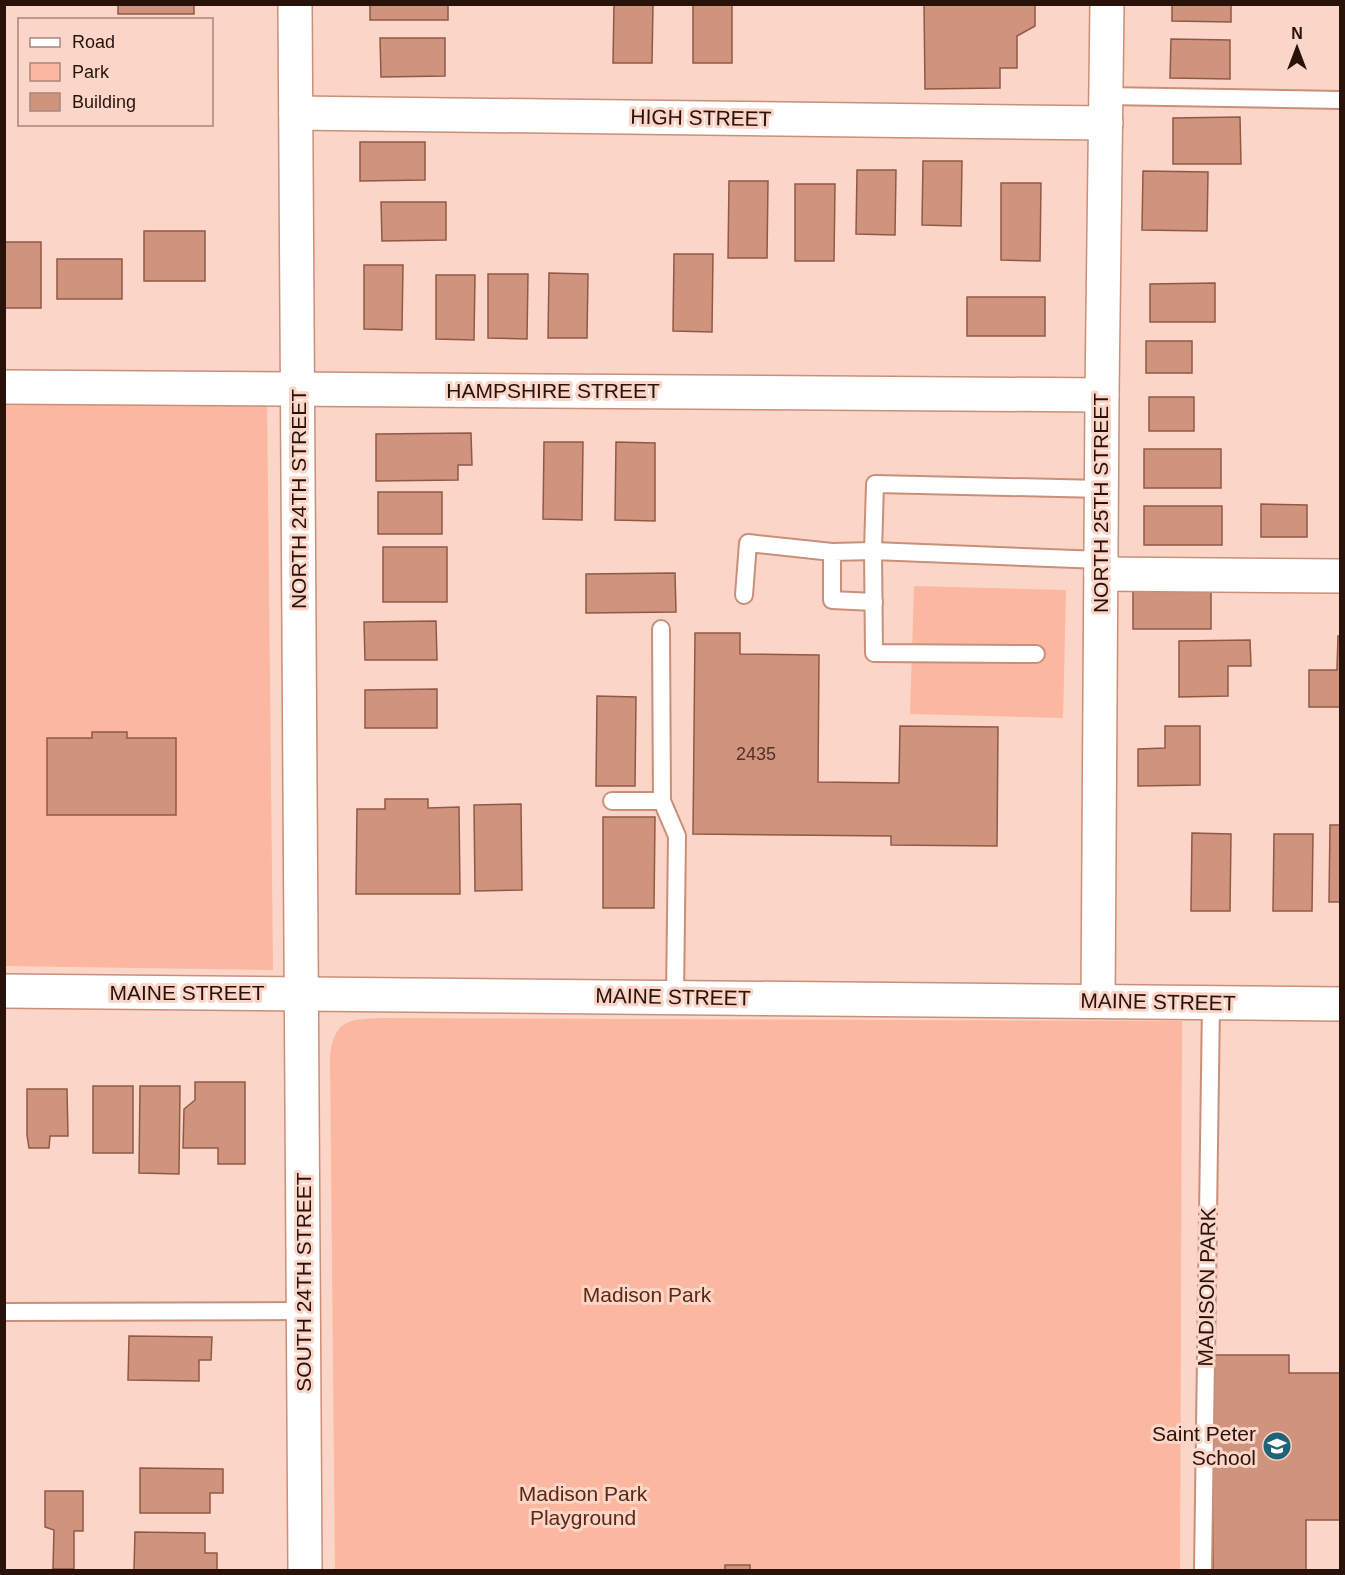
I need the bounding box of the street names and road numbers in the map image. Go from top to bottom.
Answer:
street label: HIGH STREET [630,105,772,130]
street label: HAMPSHIRE STREET [446,379,660,402]
street label: NORTH 24TH STREET [287,389,310,609]
street label: NORTH 25TH STREET [1089,393,1112,613]
street label: MAINE STREET [109,981,265,1004]
street label: MAINE STREET [595,984,751,1009]
street label: MAINE STREET [1080,989,1236,1014]
street label: SOUTH 24TH STREET [292,1172,315,1392]
street label: MADISON PARK [1194,1207,1219,1367]

